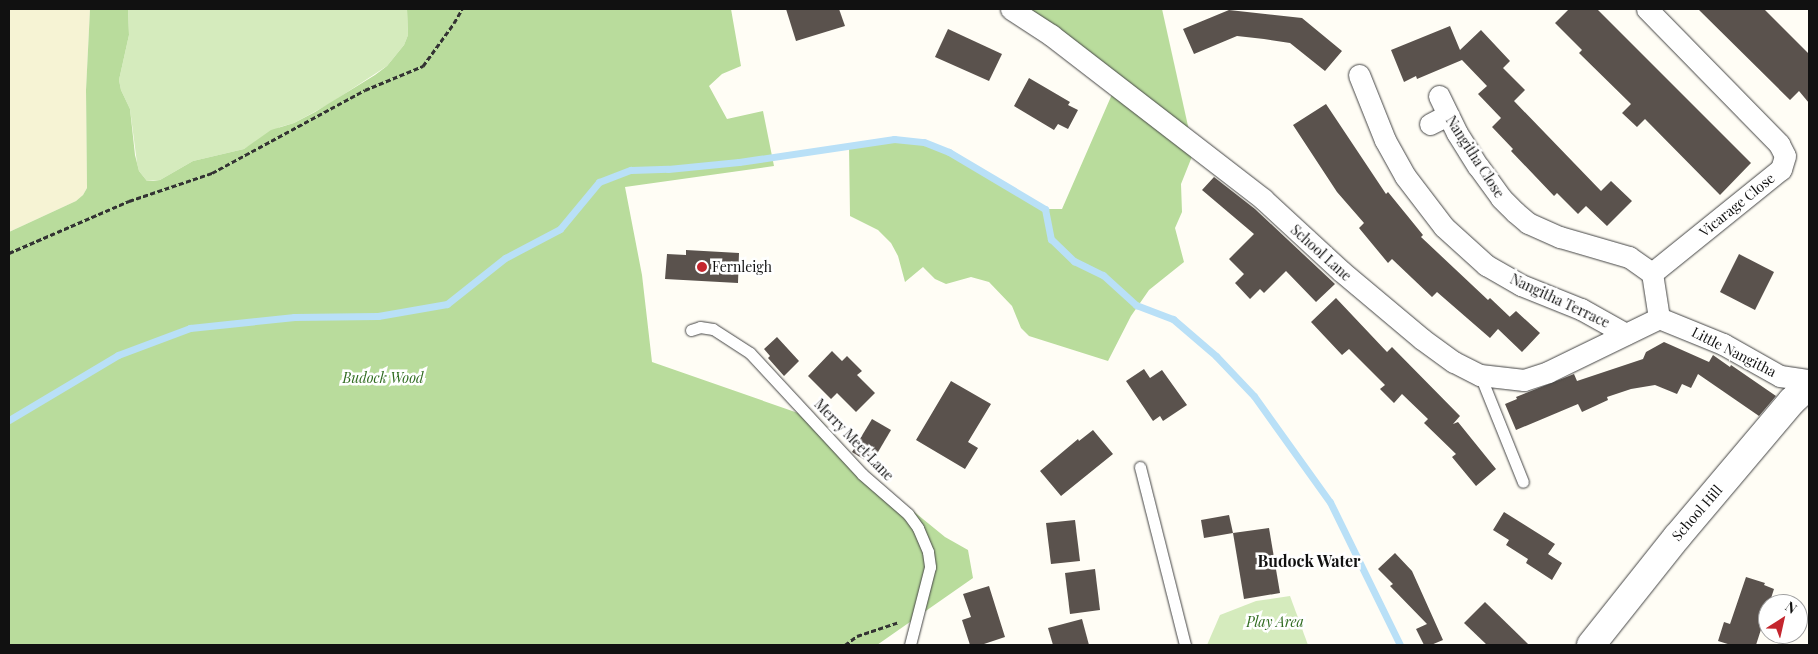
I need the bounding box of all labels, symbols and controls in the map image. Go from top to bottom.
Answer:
street label: Nangitha Close [1442,113,1508,201]
street label: Vicarage Close [1696,170,1778,240]
street label: School Lane [1287,221,1355,285]
place label: Fernleigh [712,259,772,275]
marker: Fernleigh [696,261,708,273]
street label: Nangitha Terrace [1507,270,1613,332]
street label: Little Nangitha [1689,324,1779,380]
park label: Budock Wood [342,370,424,386]
street label: Merry Meet Lane [811,396,897,484]
street label: School Hill [1668,482,1726,544]
district label: Budock Water [1257,551,1361,571]
north arrow [1758,594,1808,644]
text: N [1782,596,1801,618]
park label: Play Area [1246,614,1304,630]

